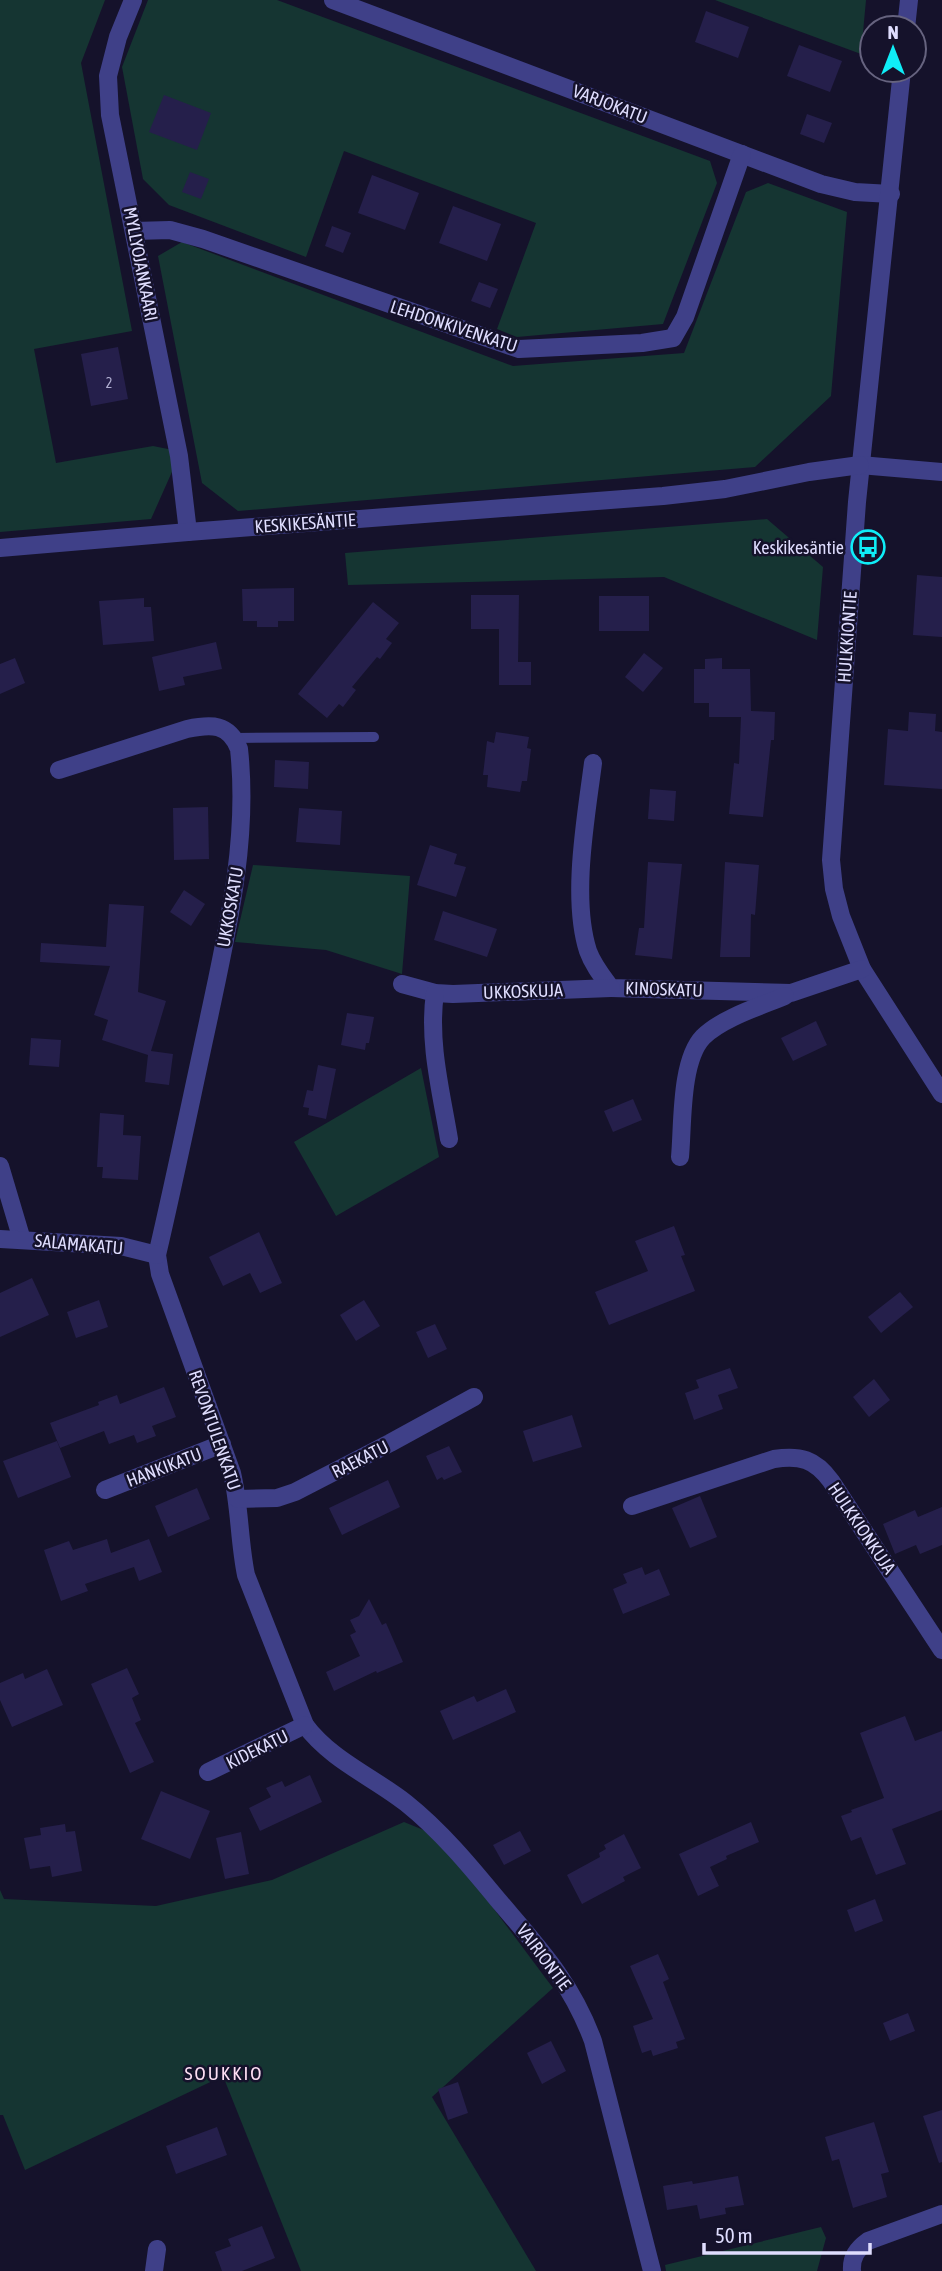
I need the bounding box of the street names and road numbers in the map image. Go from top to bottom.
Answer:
street label: VARJOKATU [570,80,650,128]
street label: MYLLYOJANKAARI [120,205,162,323]
street label: LEHDONKIVENKATU [388,296,520,356]
street label: KESKIKESÄNTIE [254,509,356,537]
street label: HULKKIONTIE [833,590,861,683]
street label: UKKOSKATU [213,865,247,949]
street label: KINOSKATU [625,977,703,1001]
street label: UKKOSKUJA [483,979,563,1003]
street label: SALAMAKATU [34,1230,124,1258]
street label: REVONTULENKATU [185,1367,245,1493]
street label: RAEKATU [328,1436,392,1482]
street label: HANKIKATU [123,1443,205,1491]
street label: HULKKIONKUJA [824,1478,900,1578]
street label: KIDEKATU [222,1725,292,1773]
street label: VAIRIONTIE [513,1920,576,1994]

